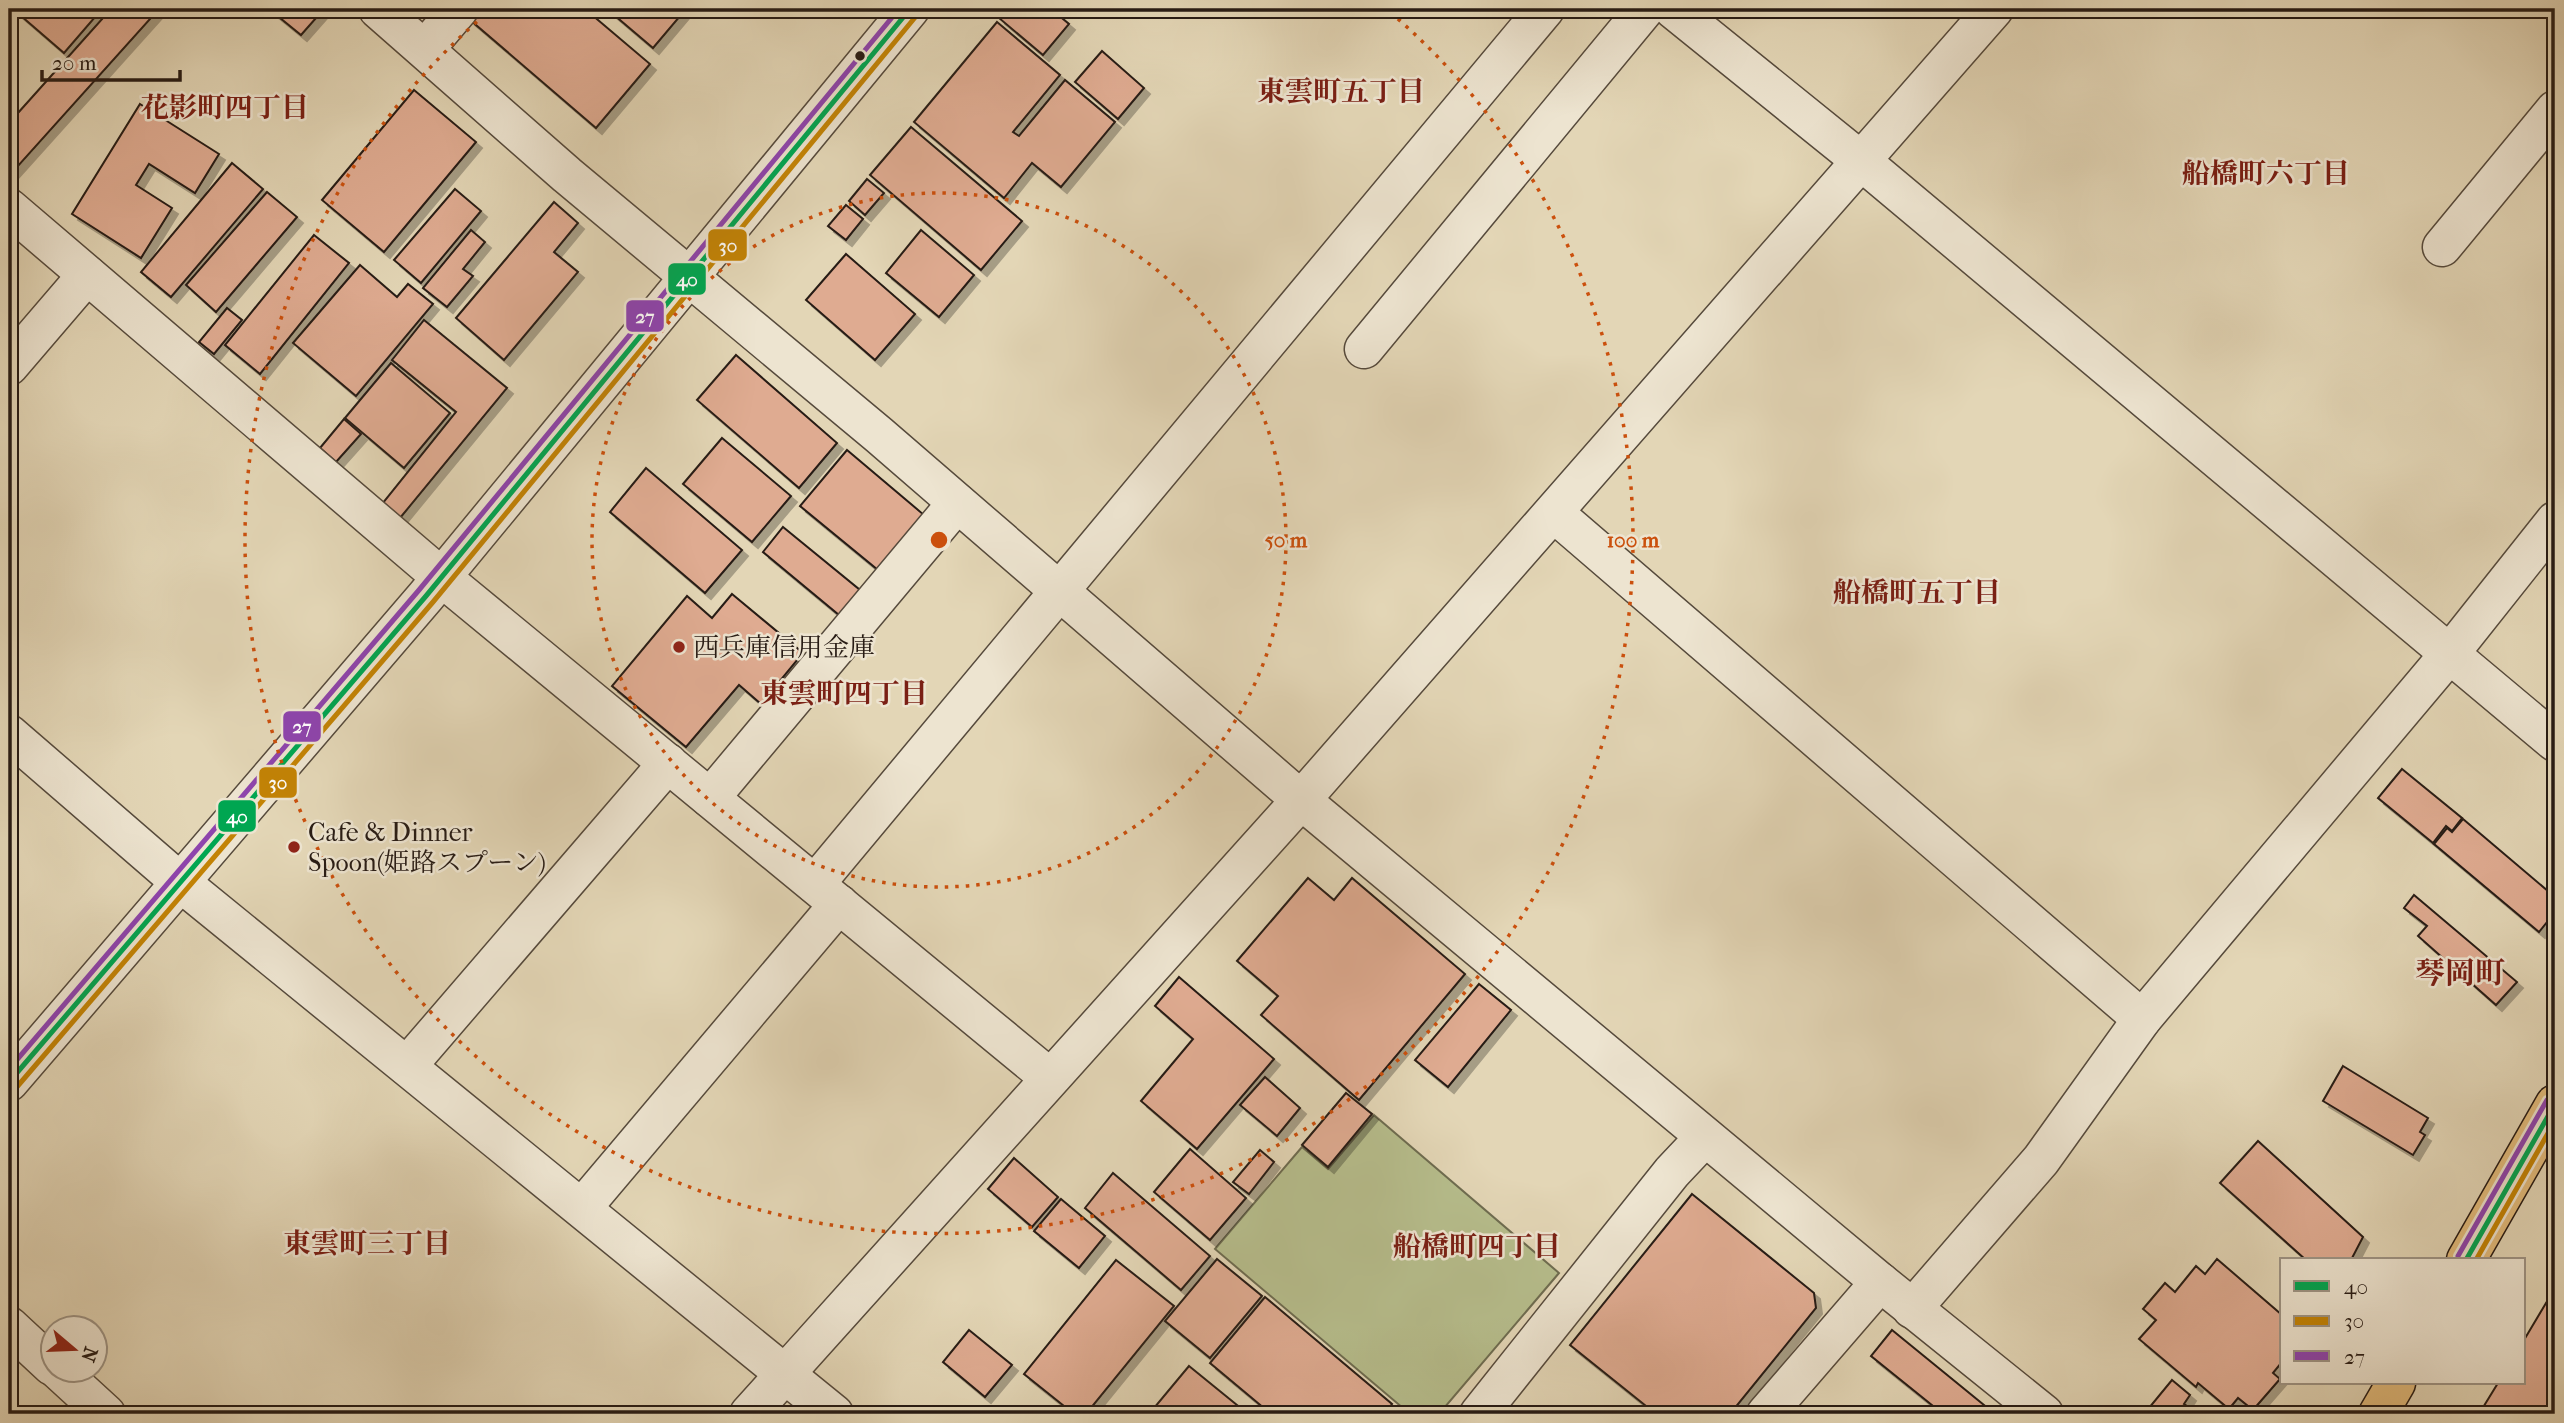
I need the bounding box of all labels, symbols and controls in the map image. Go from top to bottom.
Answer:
scale bar [42,38,180,82]
unlabelled marker [853,49,867,63]
text: 20 m [52,51,97,75]
district label: 東雲町五丁目 [1257,75,1425,108]
district label: 花影町四丁目 [141,91,309,124]
district label: 船橋町六丁目 [2182,157,2350,190]
line badge: 30 [707,228,748,262]
text: 30 [719,235,737,257]
line badge: 40 [667,262,707,296]
text: 40 [675,269,698,291]
line badge: 27 [625,299,665,333]
text: 27 [636,306,654,328]
centre of rings [927,528,951,552]
text: 50 m [1265,528,1308,552]
text: 100 m [1607,528,1660,552]
district label: 船橋町五丁目 [1833,576,2001,609]
place label: 西兵庫信用金庫 [693,632,875,663]
marker: 西兵庫信用金庫 [671,639,687,655]
district label: 東雲町四丁目 [760,677,928,710]
line badge: 27 [282,710,322,743]
text: 27 [293,716,311,738]
line badge: 30 [258,766,298,799]
text: 30 [269,772,287,794]
line badge: 40 [217,799,257,833]
text: 40 [225,806,248,828]
place label: Cafe & Dinner Spoon(姫路スプーン) [308,817,546,878]
marker: Cafe & Dinner Spoon(姫路スプーン) [286,839,302,855]
district label: 琴岡町 [2415,956,2505,991]
district label: 東雲町三丁目 [283,1227,451,1260]
district label: 船橋町四丁目 [1393,1230,1561,1263]
legend [2280,1258,2526,1384]
text: 40 [2344,1275,2368,1299]
text: 30 [2344,1309,2364,1333]
north arrow [38,1314,108,1384]
text: N [76,1344,102,1365]
text: 27 [2344,1345,2365,1369]

